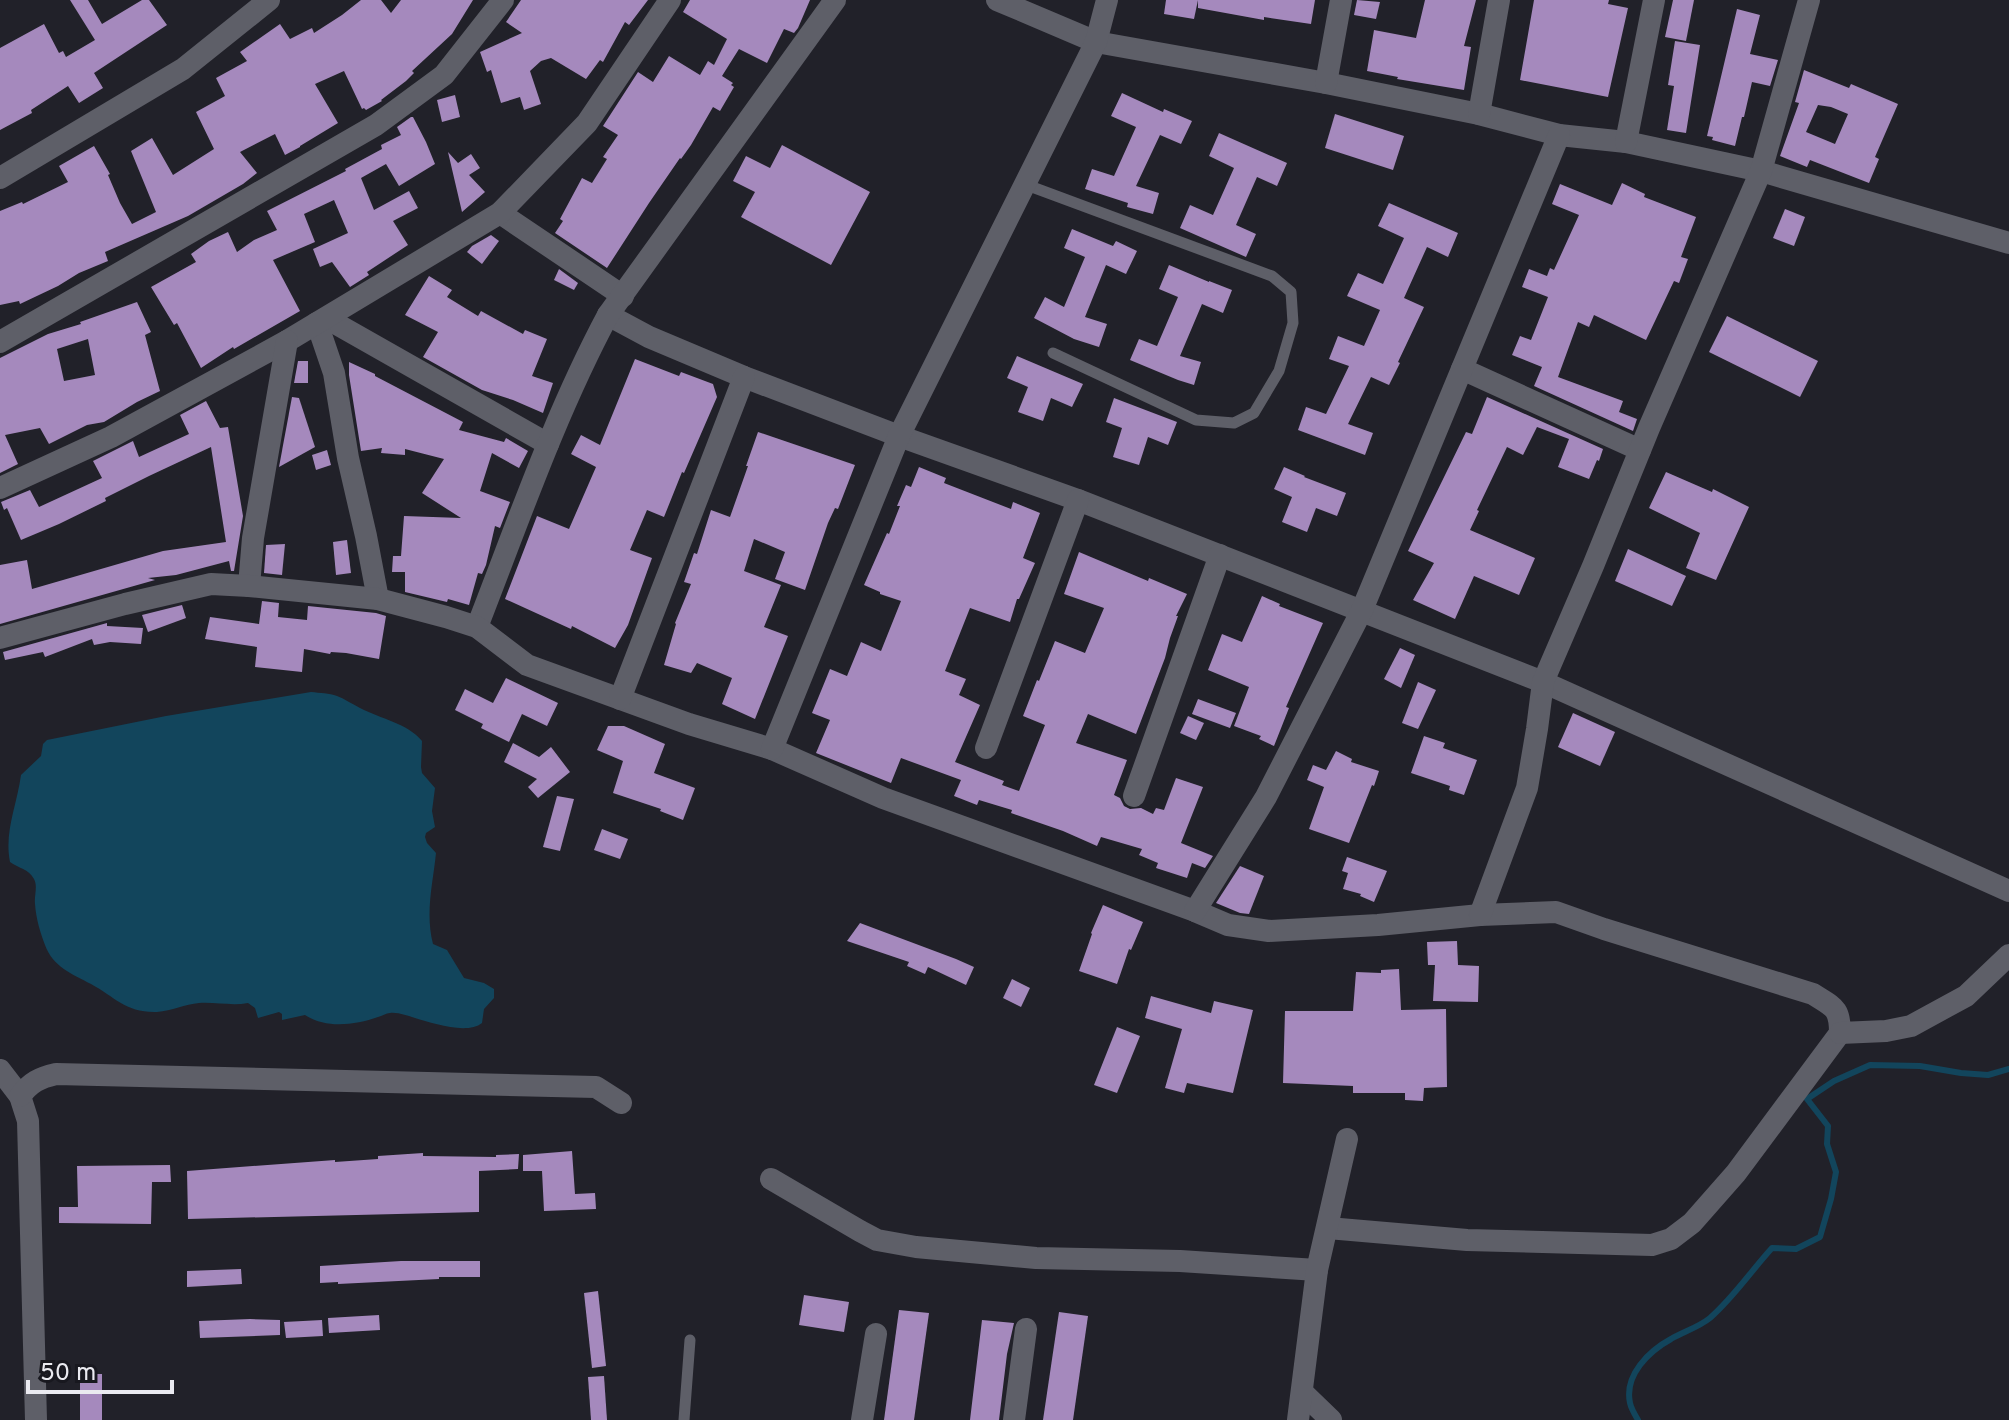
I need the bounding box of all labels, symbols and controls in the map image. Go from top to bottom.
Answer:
scale bar [28,1344,172,1394]
text: 50 m [40,1359,96,1389]

